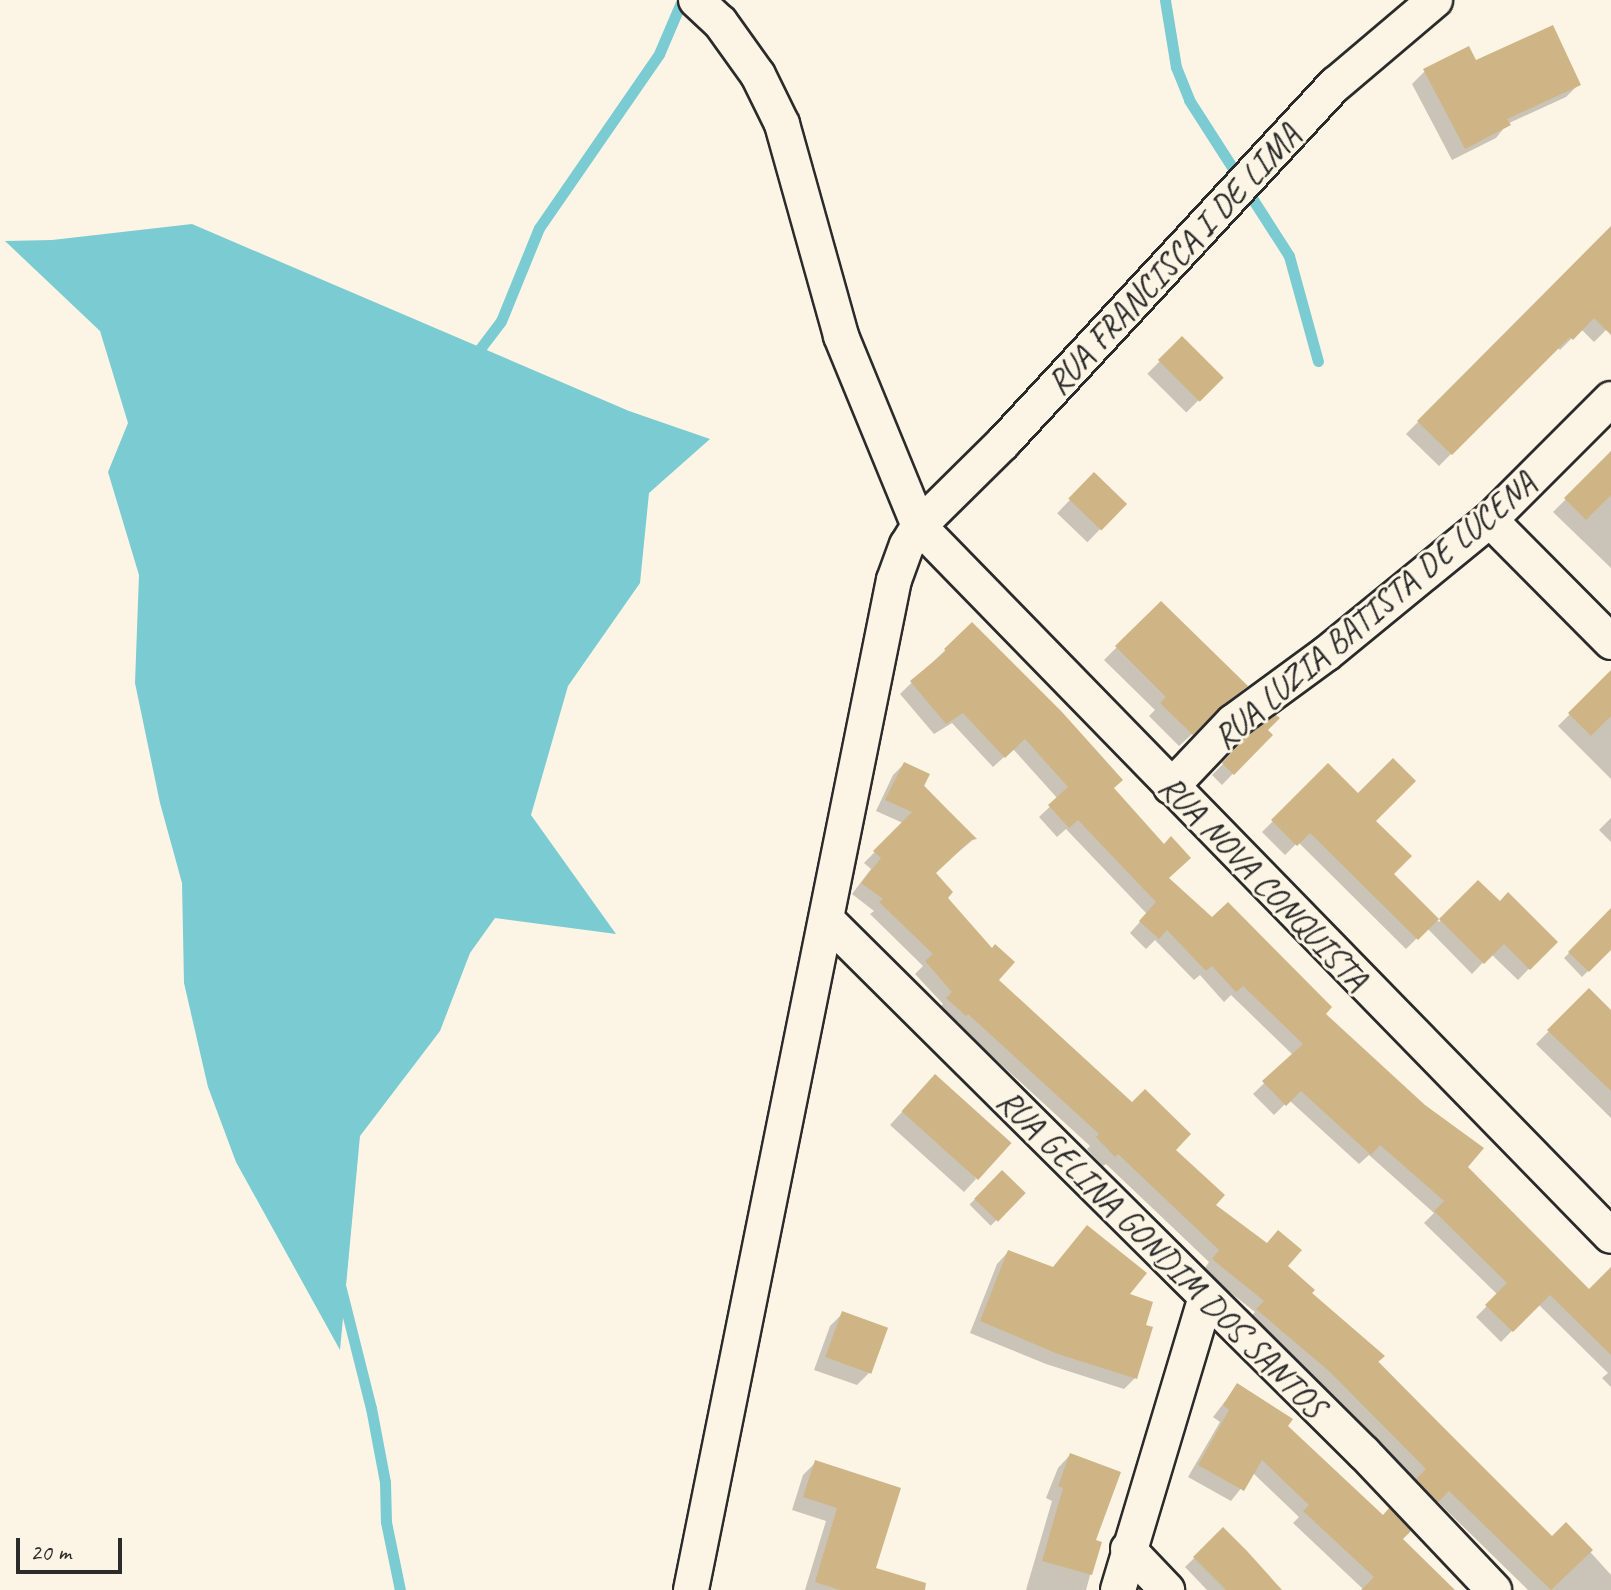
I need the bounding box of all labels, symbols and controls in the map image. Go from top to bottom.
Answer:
street label: RUA FRANCISCA I DE LIMA [1039,117,1307,401]
street label: RUA LUZIA BATISTA DE LUCENA [1204,462,1544,758]
street label: RUA NOVA CONQUISTA [1150,765,1378,999]
street label: RUA GELINA GONDIM DOS SANTOS [990,1081,1334,1425]
scale bar [20,1522,126,1572]
text: 20 m [30,1537,71,1567]

